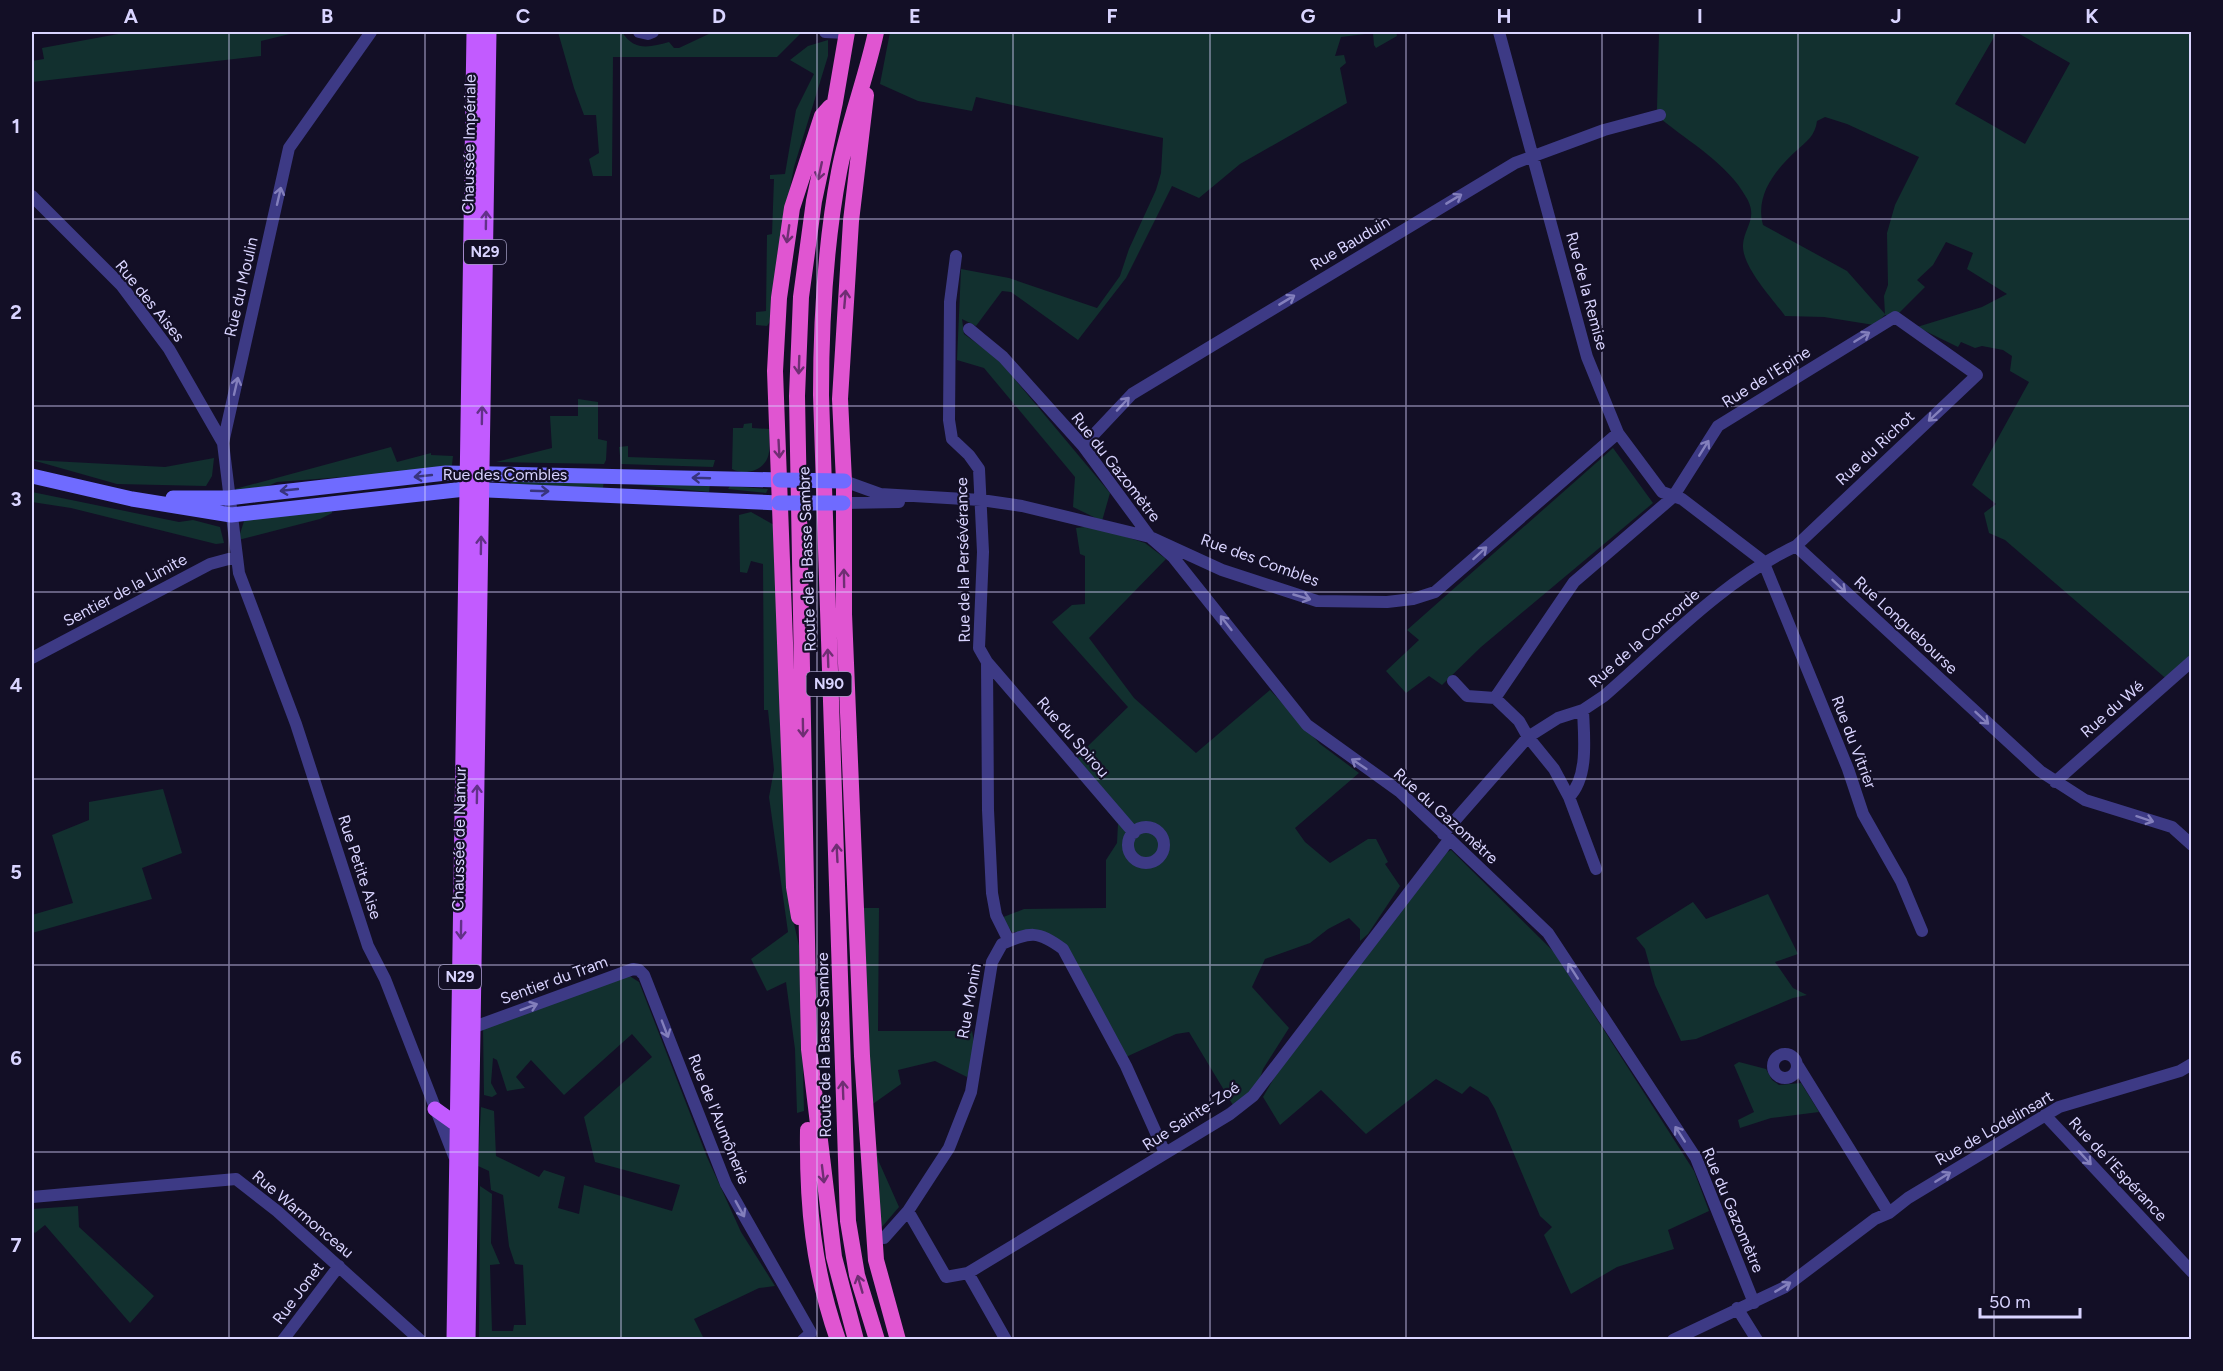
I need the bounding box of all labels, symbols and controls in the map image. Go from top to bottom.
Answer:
text: A [124,4,139,28]
text: B [321,4,333,28]
text: C [516,4,530,28]
text: D [712,4,726,28]
text: E [909,4,921,28]
text: F [1106,4,1118,28]
text: G [1301,4,1316,28]
text: H [1497,4,1512,28]
text: I [1697,4,1703,28]
text: J [1890,4,1902,28]
text: K [2085,4,2099,28]
street label: Chaussée Impériale [458,74,480,214]
text: 1 [12,114,20,138]
one-way arrow [814,161,825,181]
one-way arrow [273,186,285,205]
one-way arrow [1445,193,1462,205]
one-way arrow [480,210,491,230]
street label: Rue Bauduin [1307,212,1393,274]
one-way arrow [783,224,794,244]
street label: Rue de la Remise [1562,230,1612,352]
street label: Rue du Moulin [220,235,262,339]
road number: N29 [464,240,506,264]
street label: Rue des Aises [111,256,189,346]
one-way arrow [840,290,851,310]
one-way arrow [1278,294,1295,306]
text: 2 [10,300,22,324]
one-way arrow [1853,330,1870,342]
street label: Rue de l'Epine [1718,342,1814,412]
one-way arrow [793,354,804,374]
one-way arrow [230,377,242,396]
one-way arrow [1116,397,1130,412]
one-way arrow [476,405,488,425]
street label: Rue du Richot [1832,407,1918,489]
street label: Rue du Gazomètre [1067,408,1165,526]
one-way arrow [1927,408,1942,422]
one-way arrow [773,439,784,459]
one-way arrow [1699,440,1711,457]
street label: Rue des Combles [443,465,567,484]
street label: Route de la Basse Sambre [794,466,820,652]
one-way arrow [413,471,433,482]
one-way arrow [691,472,711,484]
street label: Rue de la Persévérance [952,477,974,643]
one-way arrow [280,485,300,496]
one-way arrow [529,486,549,497]
text: 3 [10,487,22,511]
street label: Rue des Combles [1198,530,1322,590]
one-way arrow [475,536,487,556]
one-way arrow [1472,546,1487,560]
street label: Sentier de la Limite [60,549,190,631]
one-way arrow [838,568,850,588]
street label: Rue Longuebourse [1850,572,1962,678]
one-way arrow [1831,578,1846,592]
street label: Rue de la Concorde [1585,585,1703,691]
one-way arrow [1292,592,1311,603]
one-way arrow [1220,616,1233,632]
one-way arrow [823,649,834,669]
road number: N90 [806,672,852,696]
text: 4 [10,673,23,697]
street label: Rue du Wé [2077,676,2148,742]
street label: Rue du Spirou [1033,693,1113,781]
street label: Rue du Vitrier [1828,693,1881,792]
one-way arrow [1975,711,1990,725]
one-way arrow [798,717,809,737]
one-way arrow [1351,758,1367,770]
street label: Rue du Gazomètre [1390,764,1502,868]
street label: Chaussée de Namur [448,766,470,911]
one-way arrow [472,784,483,804]
street label: Rue Petite Aise [334,812,386,922]
one-way arrow [2135,814,2154,825]
one-way arrow [831,844,842,864]
text: 5 [10,860,22,884]
one-way arrow [455,920,466,940]
street label: Sentier du Tram [498,952,610,1008]
street label: Route de la Basse Sambre [813,952,835,1138]
street label: Rue Monin [953,962,985,1040]
one-way arrow [1567,964,1579,980]
road number: N29 [439,965,481,989]
one-way arrow [519,1000,538,1011]
one-way arrow [660,1019,671,1038]
text: 6 [10,1046,22,1070]
street label: Rue de l'Aumônerie [684,1051,754,1187]
street label: Rue Sainte-Zoé [1139,1077,1243,1154]
one-way arrow [837,1080,849,1100]
street label: Rue de Lodelinsart [1932,1087,2056,1169]
street label: Rue de l'Espérance [2065,1113,2171,1225]
one-way arrow [1674,1126,1686,1143]
street label: Rue du Gazomètre [1698,1145,1768,1276]
one-way arrow [2078,1150,2092,1165]
one-way arrow [818,1163,829,1183]
street label: Rue Warmonceau [249,1166,357,1262]
one-way arrow [1934,1171,1951,1184]
one-way arrow [734,1200,746,1217]
text: 7 [10,1233,22,1257]
street label: Rue Jonet [268,1258,328,1328]
one-way arrow [854,1275,865,1294]
one-way arrow [1774,1281,1791,1293]
scale bar [1980,1281,2080,1319]
text: 50 m [1989,1291,2031,1313]

